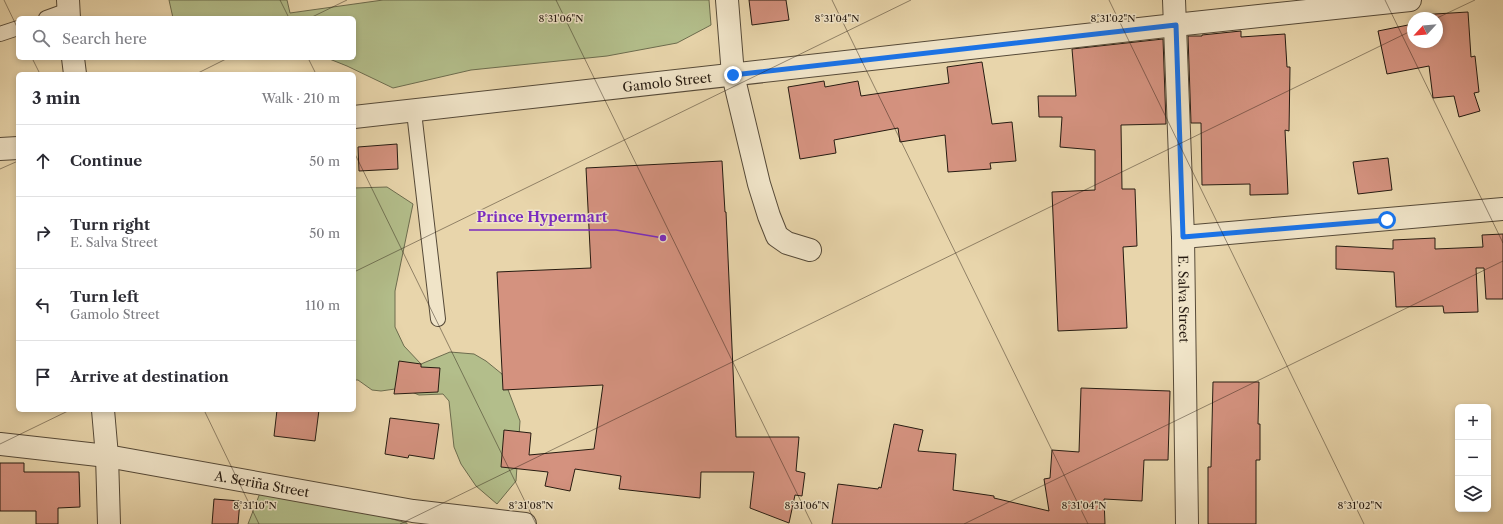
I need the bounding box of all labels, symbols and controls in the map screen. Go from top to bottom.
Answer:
text: 8°31'06"N [539,12,583,25]
text: 8°31'04"N [815,12,859,25]
text: 8°31'02"N [1090,12,1136,25]
north arrow [1407,12,1443,48]
search box [16,16,356,60]
icon: search [30,27,52,49]
text: Search here [62,29,147,48]
route end [724,66,742,84]
street label: Gamolo Street [622,69,713,95]
text: 3 min [32,88,81,108]
text: Walk · 210 m [262,90,340,106]
icon: ahead [32,150,54,172]
text: Continue [70,151,142,170]
text: 50 m [309,153,340,169]
callout: Prince Hypermart [469,204,616,230]
text: Prince Hypermart [477,208,608,226]
route start [1378,211,1396,229]
text: Turn right [70,215,150,234]
icon: right [32,222,54,244]
text: 50 m [309,225,340,241]
text: E. Salva Street [70,234,158,250]
street label: E. Salva Street [1175,255,1192,343]
text: Turn left [70,287,139,306]
icon: left [32,294,54,316]
text: 110 m [305,297,340,313]
text: Gamolo Street [70,306,160,322]
icon: arrive [32,366,54,388]
text: Arrive at destination [70,367,229,386]
map controls [1455,404,1491,512]
button: + [1455,404,1491,440]
button: − [1455,440,1491,476]
street label: A. Seriña Street [212,467,311,500]
button: layers [1455,476,1491,512]
text: 8°31'10"N [233,499,277,512]
text: 8°31'08"N [508,499,554,512]
text: 8°31'06"N [785,499,829,512]
text: 8°31'04"N [1062,499,1106,512]
text: 8°31'02"N [1337,499,1383,512]

